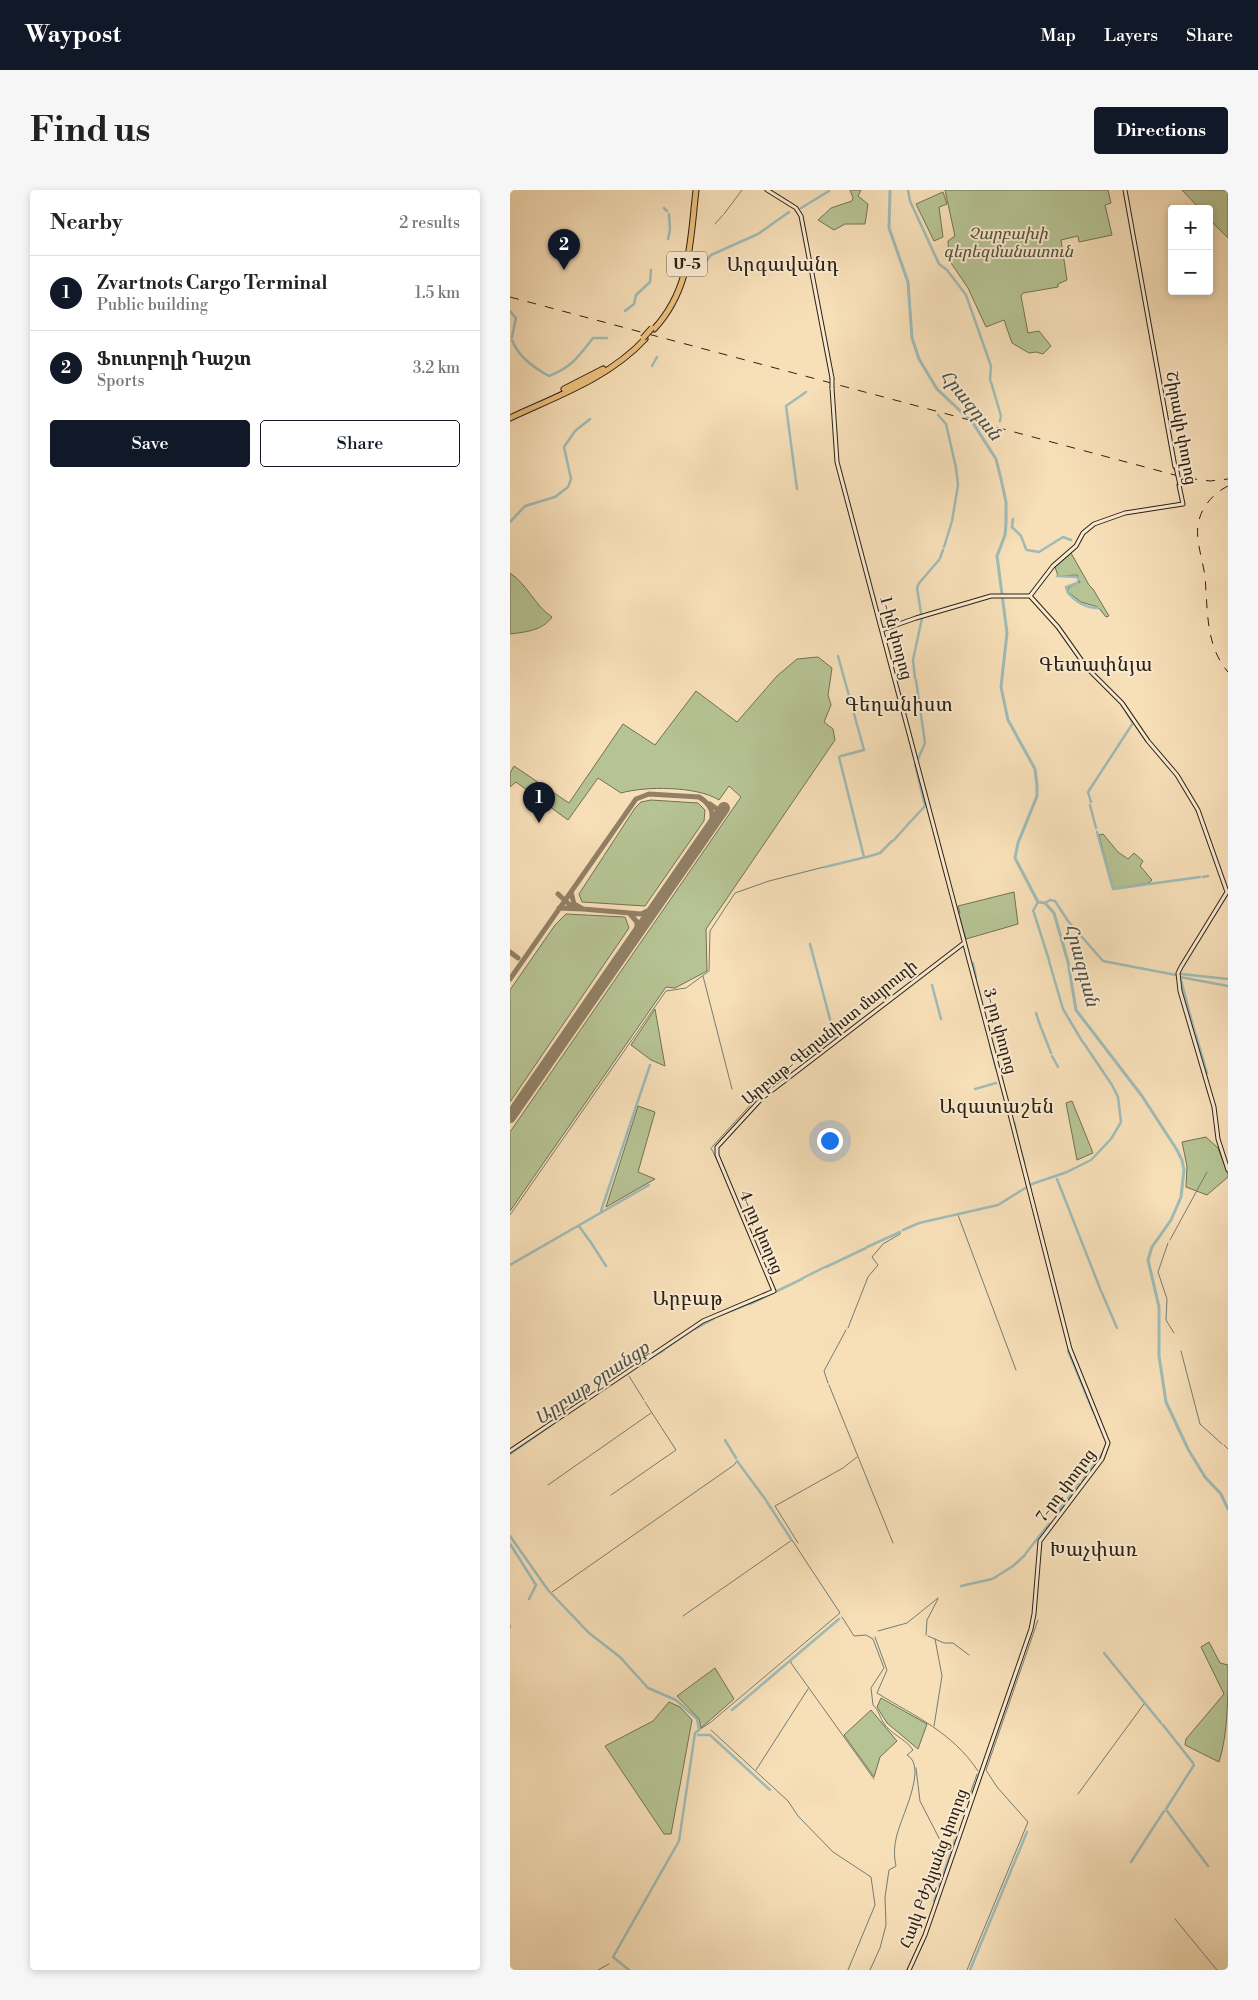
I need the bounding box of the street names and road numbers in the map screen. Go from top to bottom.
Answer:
road number: Մ-5 [667,252,707,276]
street label: Շիրակի փողոց [1161,370,1201,486]
street label: 1-ին փողոց [875,594,917,682]
street label: Արբաթ-Գեղանիստ մայրուղի [738,956,921,1110]
street label: 3-րդ փողոց [979,986,1021,1076]
street label: 4-րդ փողոց [735,1188,788,1277]
street label: 7-րդ փողոց [1032,1445,1100,1526]
street label: Հայկ Բժշկյանց փողոց [896,1786,972,1951]

